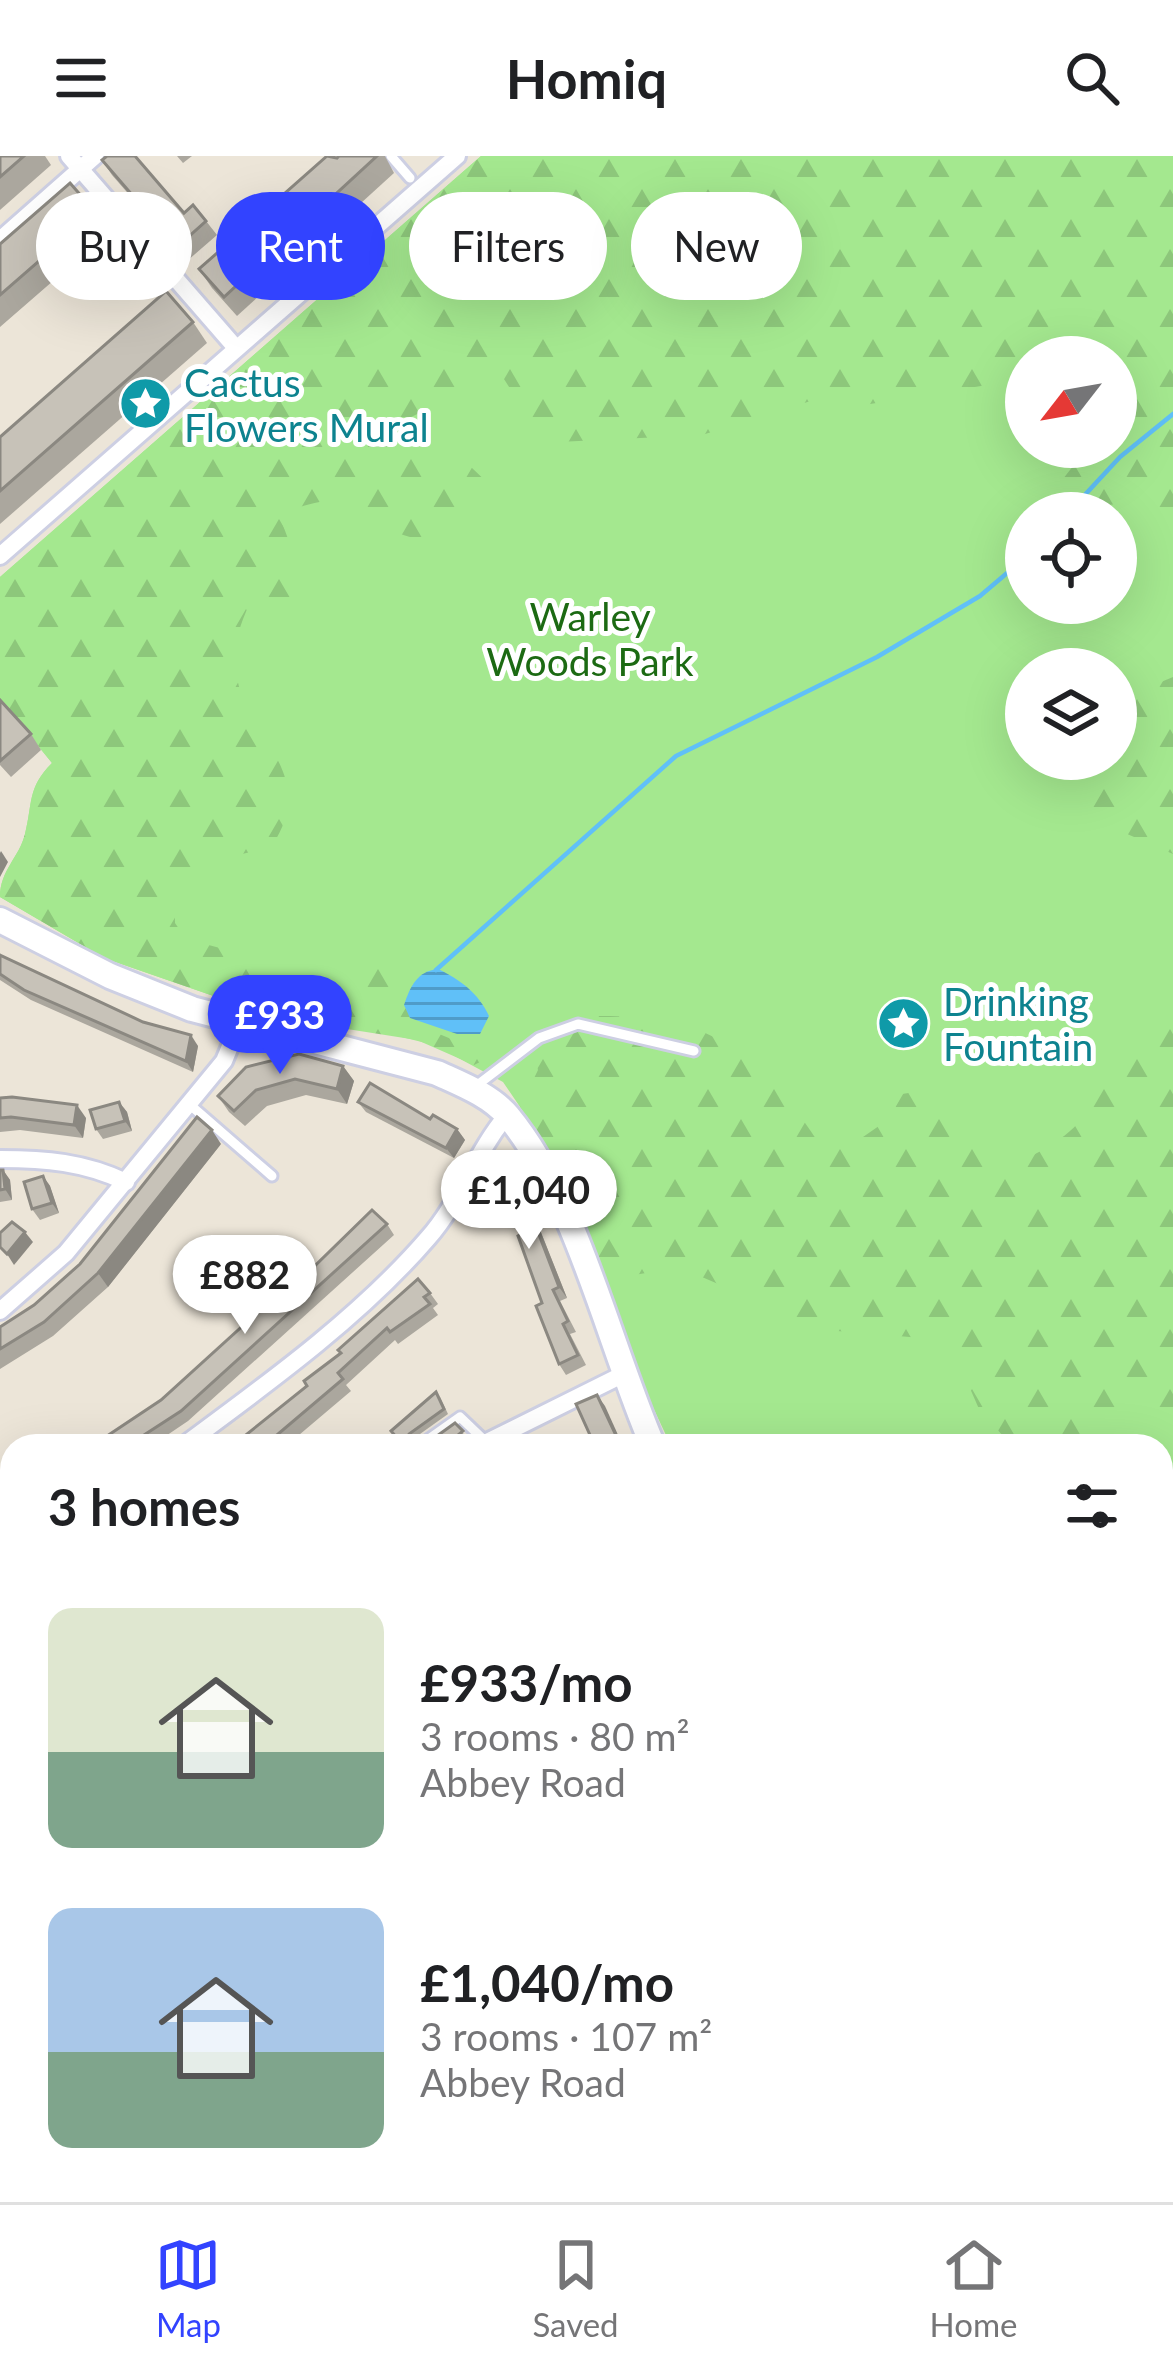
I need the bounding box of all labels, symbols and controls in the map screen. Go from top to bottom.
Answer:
icon: menu [48,45,114,111]
icon: search [1059,45,1125,111]
text: Homiq [506,46,667,111]
chip: Buy [36,192,192,300]
chip: Rent [216,192,385,300]
chip: Filters [409,192,607,300]
chip: New [631,192,802,300]
north arrow [1005,336,1137,468]
map controls [1005,336,1137,780]
place label: Cactus Flowers Mural [184,359,429,450]
place icon: Cactus Flowers Mural [117,376,173,432]
button: locate [1005,492,1137,624]
park label: Warley Woods Park [486,593,694,684]
button: layers [1005,648,1137,780]
pin: £933 [209,975,351,1077]
place label: Drinking Fountain [943,978,1093,1069]
text: £933 [235,991,325,1037]
place icon: Drinking Fountain [876,995,932,1051]
pin: £1,040 [431,1150,627,1252]
text: £1,040 [468,1166,590,1212]
pin: £882 [174,1235,316,1337]
text: £882 [200,1251,290,1297]
icon: filters [1059,1473,1125,1539]
text: 3 homes [48,1476,240,1537]
text: £933/mo [420,1652,633,1713]
icon: home [144,1656,288,1800]
text: 3 rooms · 80 m² [420,1713,690,1759]
text: Abbey Road [420,1759,626,1805]
text: £1,040/mo [420,1952,674,2013]
icon: home [144,1956,288,2100]
text: 3 rooms · 107 m² [420,2013,712,2059]
text: Abbey Road [420,2059,626,2105]
tab: Map [155,2232,221,2344]
tab: Saved [532,2232,619,2344]
tab: Home [930,2232,1018,2344]

